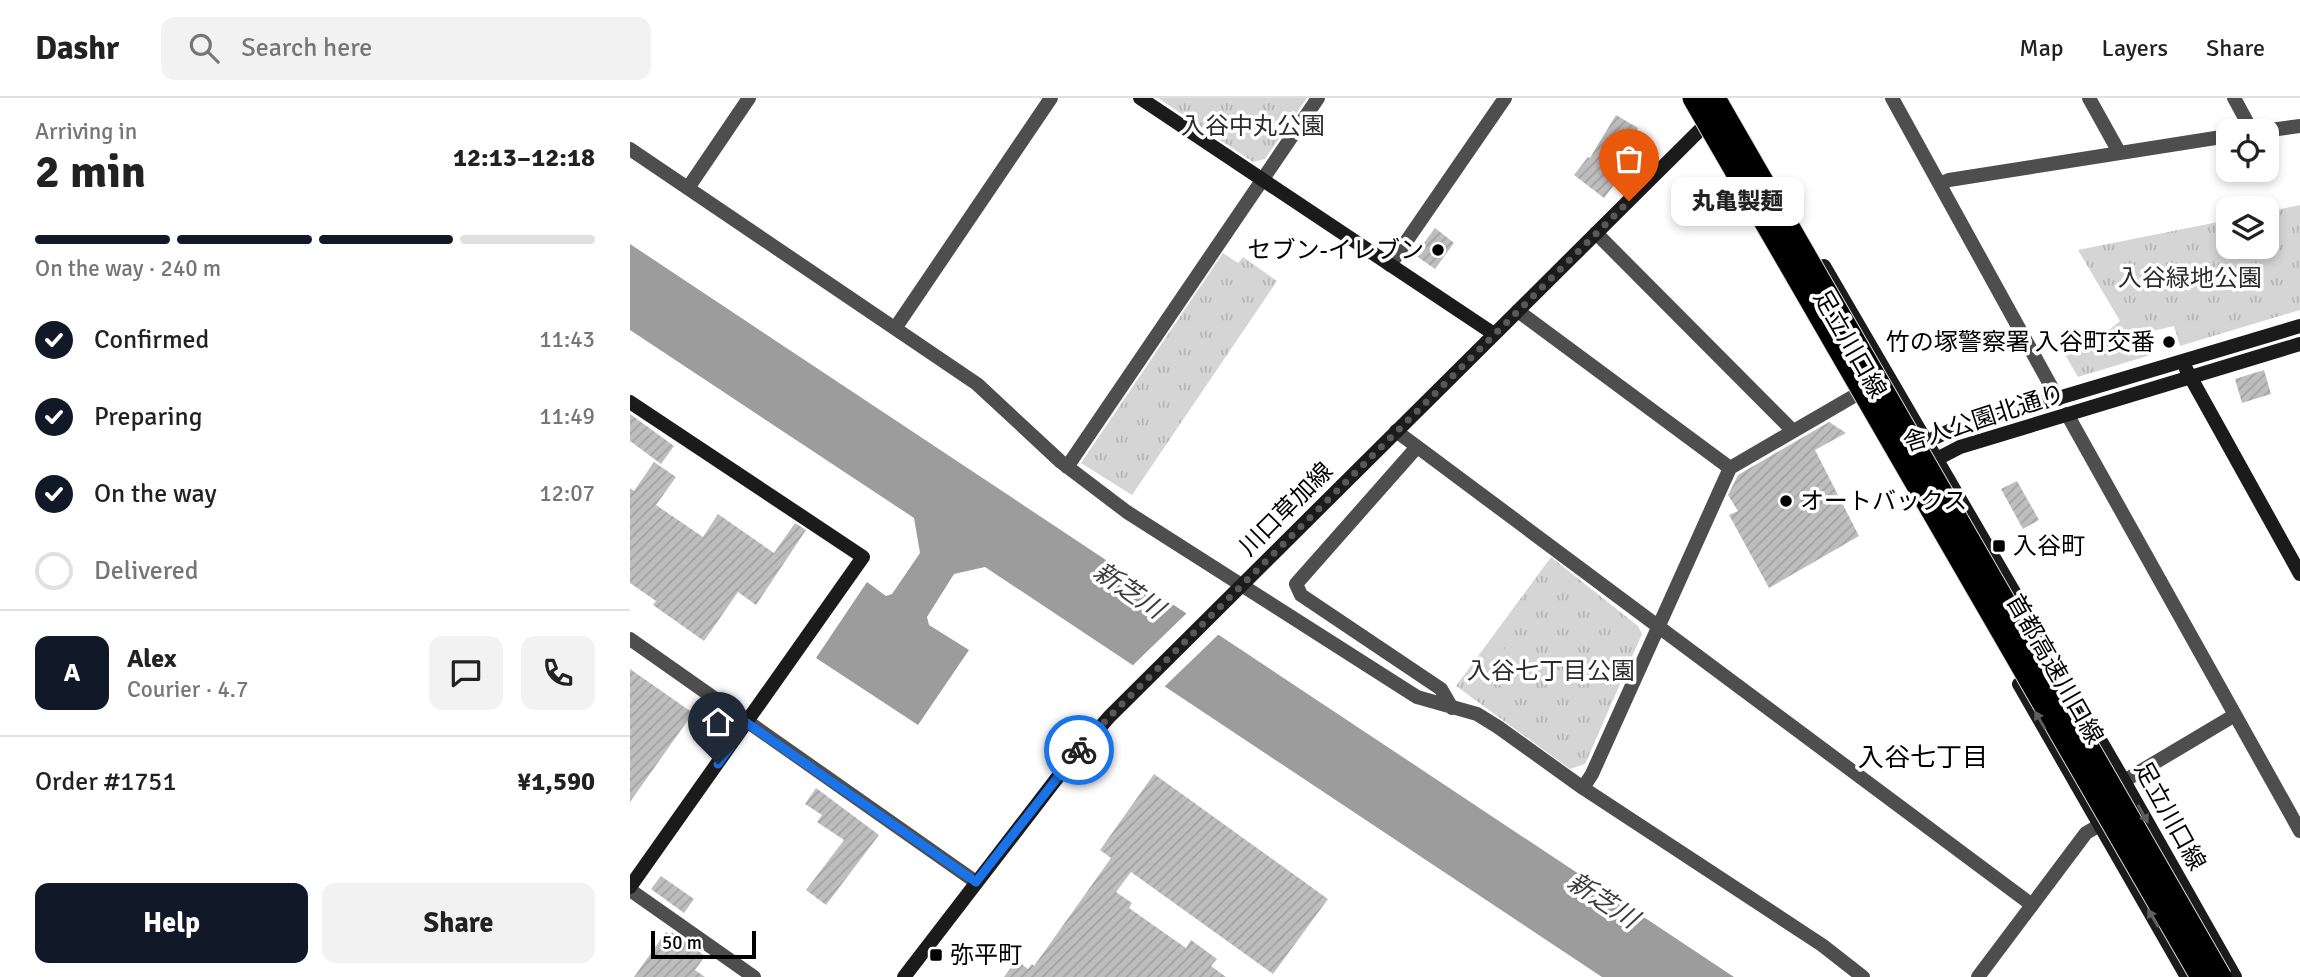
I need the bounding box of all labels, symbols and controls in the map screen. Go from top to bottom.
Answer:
search box [161,17,651,80]
text: Dashr [35,28,119,69]
icon: search [185,29,223,67]
text: Search here [241,32,372,64]
text: Map [2019,33,2064,63]
text: Layers [2102,33,2168,63]
text: Share [2206,33,2265,63]
park label: 入谷中丸公園 [1181,111,1325,141]
text: Arriving in [35,117,137,146]
map controls [2216,119,2279,259]
button: locate [2216,119,2279,182]
pin [1599,129,1659,201]
icon: bag [1610,140,1648,178]
text: 12:13–12:18 [453,142,595,174]
text: 2 min [35,144,146,200]
callout: 丸亀製麺 [1671,176,1804,226]
text: 丸亀製麺 [1692,187,1784,216]
button: layers [2216,196,2279,259]
place label: セブン-イレブン [1248,235,1424,265]
marker: セブン-イレブン [1430,242,1446,258]
text: On the way · 240 m [35,254,221,283]
park label: 入谷緑地公園 [2118,263,2262,293]
street label: 足立川口線 [1807,285,1893,403]
icon: check [35,321,73,359]
text: Confirmed [94,324,209,356]
text: 11:43 [539,325,595,354]
place label: 竹の塚警察署 入谷町交番 [1886,327,2155,357]
marker: 竹の塚警察署 入谷町交番 [2161,334,2177,350]
street label: 舎人公園北通り [1899,378,2069,458]
icon: check [35,398,73,436]
text: Preparing [94,401,202,433]
text: 11:49 [539,402,595,431]
street label: 川口草加線 [1233,456,1339,562]
icon: check [35,475,73,513]
text: On the way [94,478,217,510]
text: 12:07 [539,479,595,508]
place label: オートバックス [1800,486,1967,516]
marker: オートバックス [1778,493,1794,509]
place label: 入谷町 [2013,531,2085,561]
marker: 入谷町 [1991,538,2007,554]
text: Delivered [94,555,199,587]
water label: 新芝川 [1087,556,1172,628]
street label: 首都高速川口線 [2000,589,2110,749]
button: chat [429,636,503,710]
button: phone [521,636,595,710]
text: Alex [127,643,177,675]
park label: 入谷七丁目公園 [1467,656,1635,686]
text: A [64,657,80,689]
text: Courier · 4.7 [127,675,248,704]
pin [688,692,748,764]
icon: home [699,703,737,741]
one-way arrow [2034,711,2046,730]
courier [1044,715,1114,785]
icon: bike [1060,731,1098,769]
district label: 入谷七丁目 [1858,742,1988,774]
street label: 足立川口線 [2128,756,2212,876]
text: Order #1751 [35,766,176,798]
text: ¥1,590 [517,766,595,798]
one-way arrow [2137,804,2149,824]
water label: 新芝川 [1561,866,1646,937]
button: Help [35,883,308,963]
button: Share [322,883,595,963]
one-way arrow [2147,908,2159,927]
scale bar [651,928,756,960]
text: 50 m [662,931,702,955]
place label: 弥平町 [950,940,1022,970]
marker: 弥平町 [928,947,944,963]

